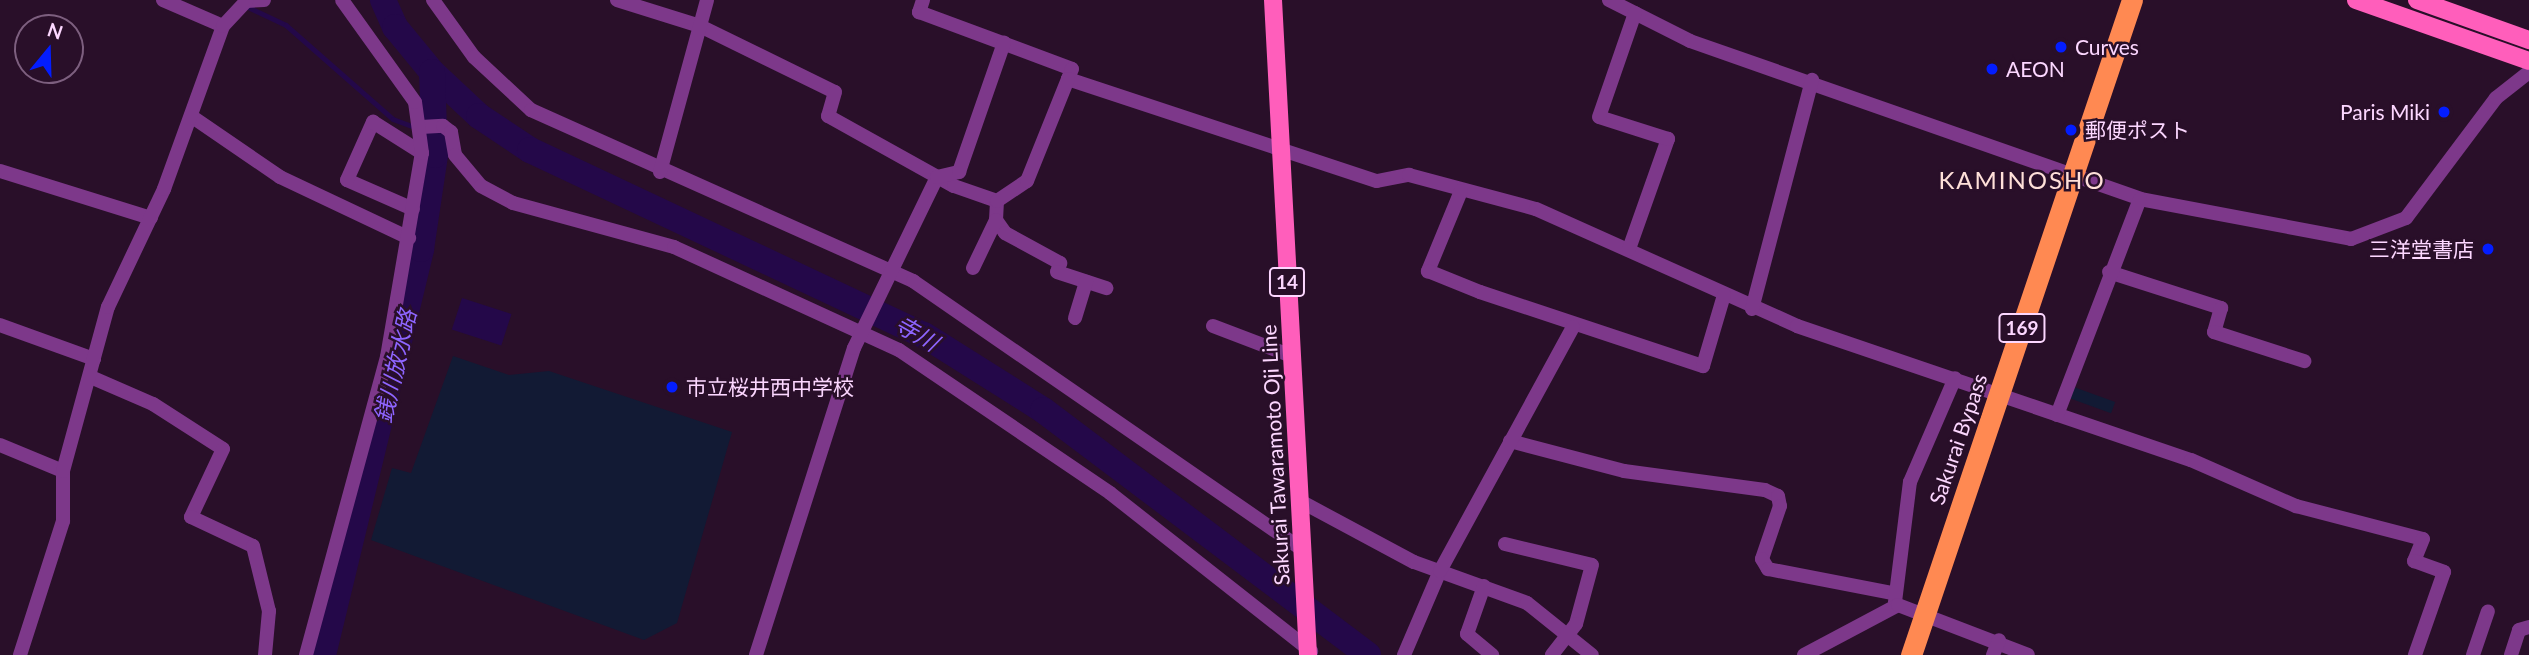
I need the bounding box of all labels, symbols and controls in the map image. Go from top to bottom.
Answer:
north arrow [14,14,84,84]
text: N [45,17,66,44]
place label: Curves [2075,34,2139,60]
marker: Curves [2053,39,2069,55]
place label: AEON [2006,56,2065,82]
marker: AEON [1984,61,2000,77]
place label: Paris Miki [2340,99,2430,125]
marker: Paris Miki [2436,104,2452,120]
place label: 郵便ポスト [2085,117,2190,143]
marker: 郵便ポスト [2063,122,2079,138]
district label: KAMINOSHO [1940,166,2104,194]
place label: 三洋堂書店 [2369,236,2474,262]
marker: 三洋堂書店 [2480,241,2496,257]
road number: 14 [1268,266,1306,298]
water label: 銭川放水路 [369,307,421,425]
water label: 寺川 [890,310,944,356]
road number: 169 [1997,312,2046,344]
street label: Sakurai Tawaramoto Oji Line [1256,324,1294,586]
street label: Sakurai Bypass [1924,370,1992,508]
place label: 市立桜井西中学校 [686,374,854,400]
marker: 市立桜井西中学校 [664,379,680,395]

